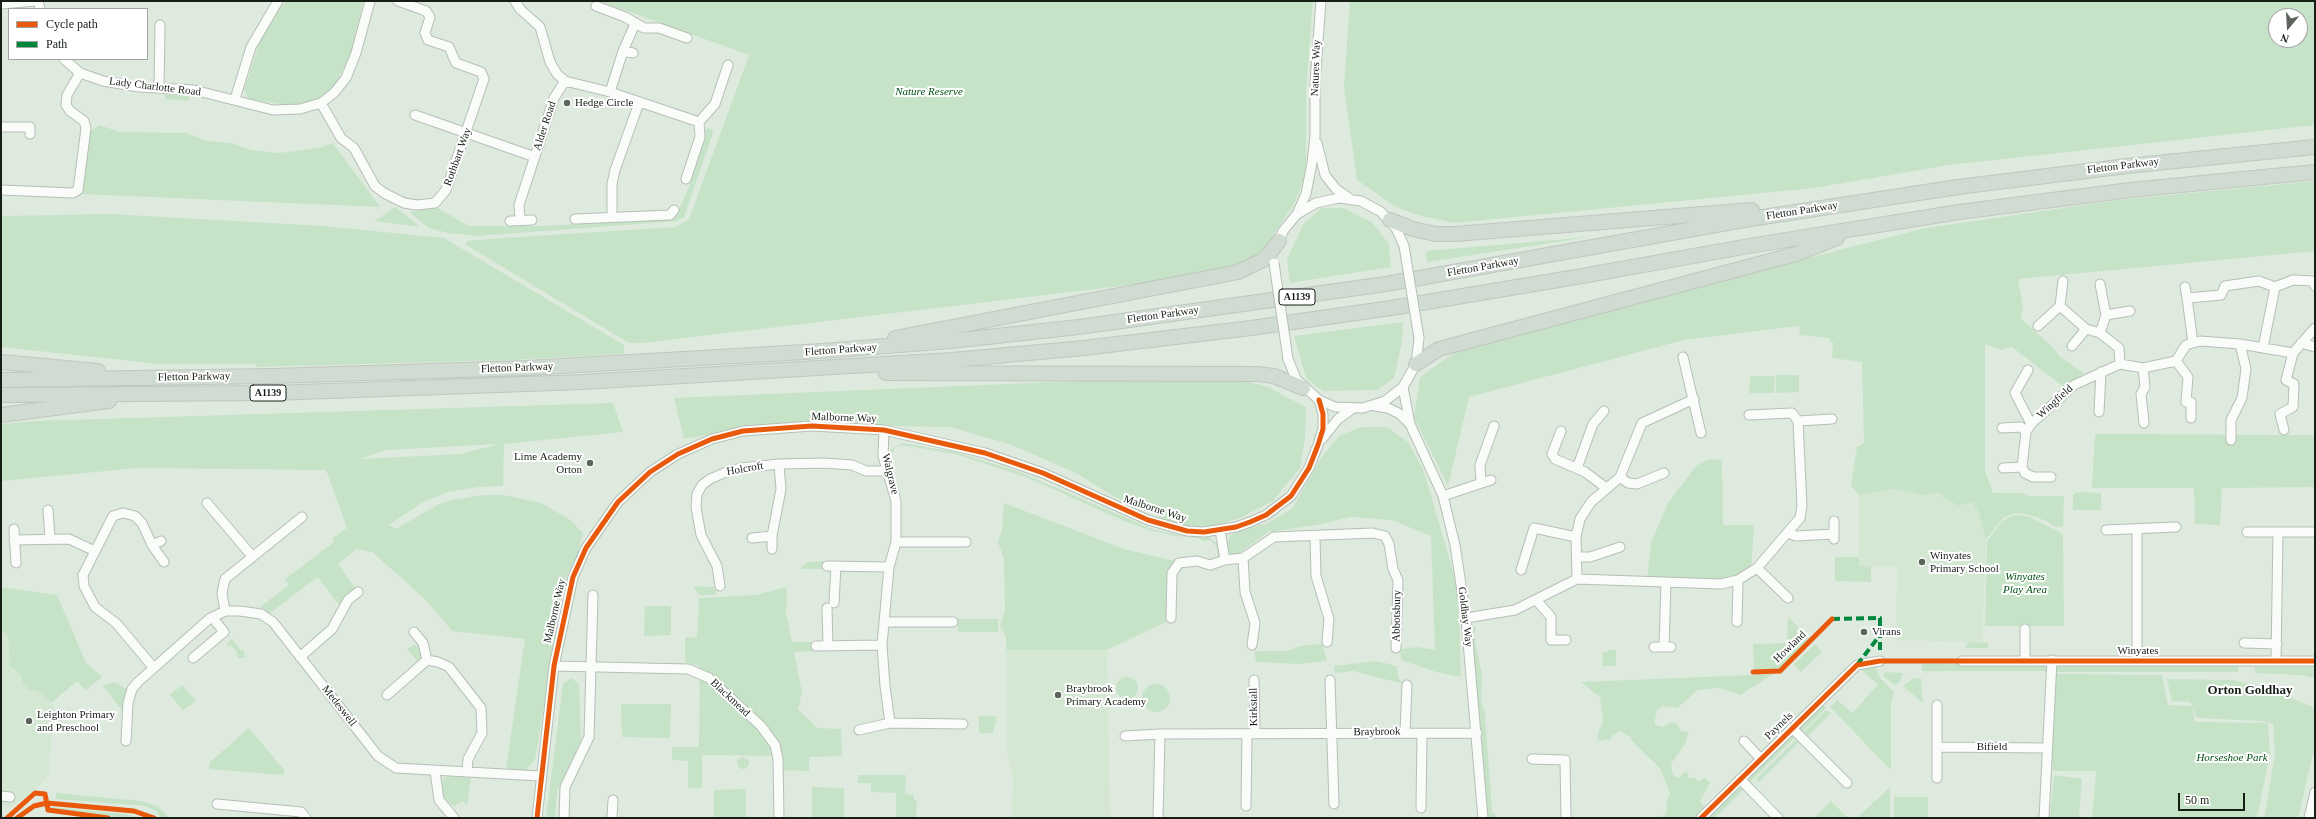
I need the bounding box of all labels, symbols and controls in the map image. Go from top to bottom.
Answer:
legend [8,8,148,60]
north arrow [2268,8,2308,48]
text: Cycle path [46,17,98,31]
text: N [2279,32,2290,45]
text: Path [46,37,67,51]
street label: Natures Way [1308,39,1324,97]
street label: Lady Charlotte Road [108,75,202,99]
park label: Nature Reserve [895,85,963,99]
place label: Hedge Circle [575,96,633,110]
marker: Hedge Circle [562,98,572,108]
street label: Alder Road [531,100,559,152]
street label: Rothbart Way [441,126,475,188]
street label: Fletton Parkway [2086,155,2160,177]
street label: Fletton Parkway [1765,199,1839,223]
street label: Fletton Parkway [1446,254,1520,280]
road number: A1139 [1279,289,1315,305]
street label: Fletton Parkway [1126,303,1200,327]
street label: Fletton Parkway [804,341,878,359]
street label: Fletton Parkway [481,360,553,376]
street label: Fletton Parkway [158,370,230,384]
street label: Wingfield [2034,382,2076,422]
road number: A1139 [250,385,286,401]
street label: Malborne Way [811,410,877,426]
place label: Lime Academy Orton [514,450,582,476]
street label: Walgrave [879,452,901,496]
marker: Lime Academy Orton [585,458,595,468]
street label: Holcroft [726,459,764,479]
street label: Malborne Way [1122,493,1188,525]
place label: Winyates Primary School [1930,549,1999,575]
marker: Winyates Primary School [1917,557,1927,567]
park label: Winyates Play Area [2003,570,2047,596]
street label: Malborne Way [541,578,569,644]
street label: Goldhay Way [1455,586,1475,648]
street label: Abbotsbury [1390,590,1404,642]
place label: Virans [1872,625,1901,639]
marker: Virans [1859,627,1869,637]
street label: Howland [1771,628,1809,666]
street label: Winyates [2117,644,2159,658]
street label: Blackmead [707,676,753,720]
place label: Braybrook Primary Academy [1066,682,1146,708]
street label: Medeswell [319,683,359,729]
district label: Orton Goldhay [2208,683,2292,699]
street label: Kirkstall [1247,688,1261,726]
marker: Braybrook Primary Academy [1053,690,1063,700]
place label: Leighton Primary and Preschool [37,708,115,734]
street label: Paynels [1762,709,1796,743]
marker: Leighton Primary and Preschool [24,716,34,726]
street label: Braybrook [1353,725,1401,739]
street label: Bifield [1977,740,2007,754]
park label: Horseshoe Park [2196,751,2268,765]
scale bar [2180,785,2247,811]
text: 50 m [2185,793,2209,807]

